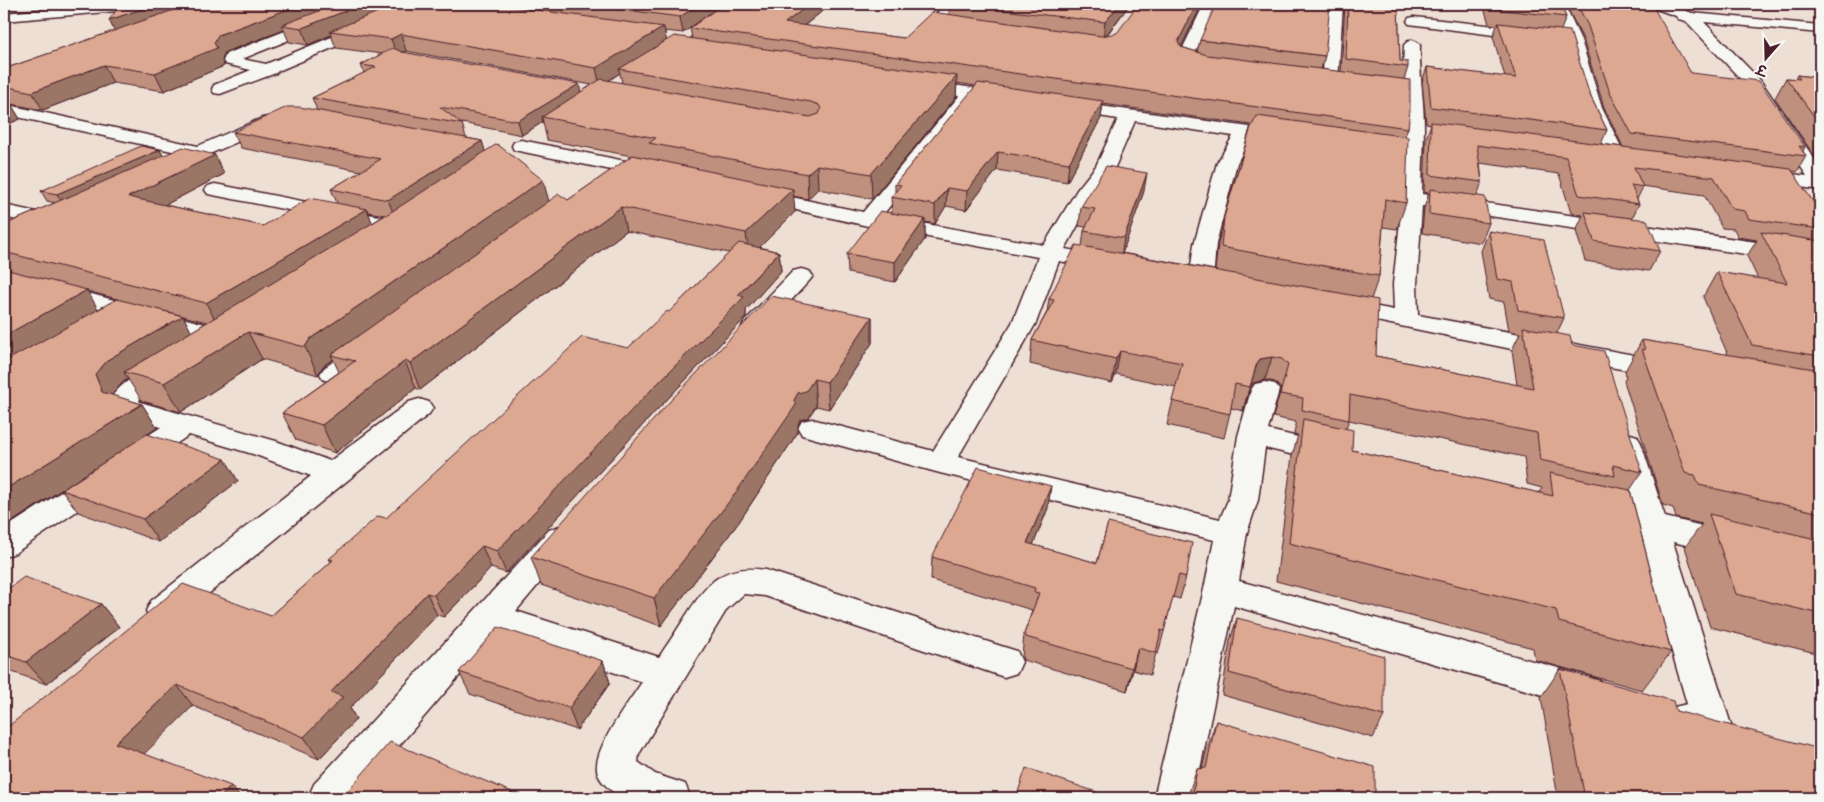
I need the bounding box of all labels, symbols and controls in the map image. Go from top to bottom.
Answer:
north arrow [1742,32,1792,82]
text: उ [1752,60,1771,82]

